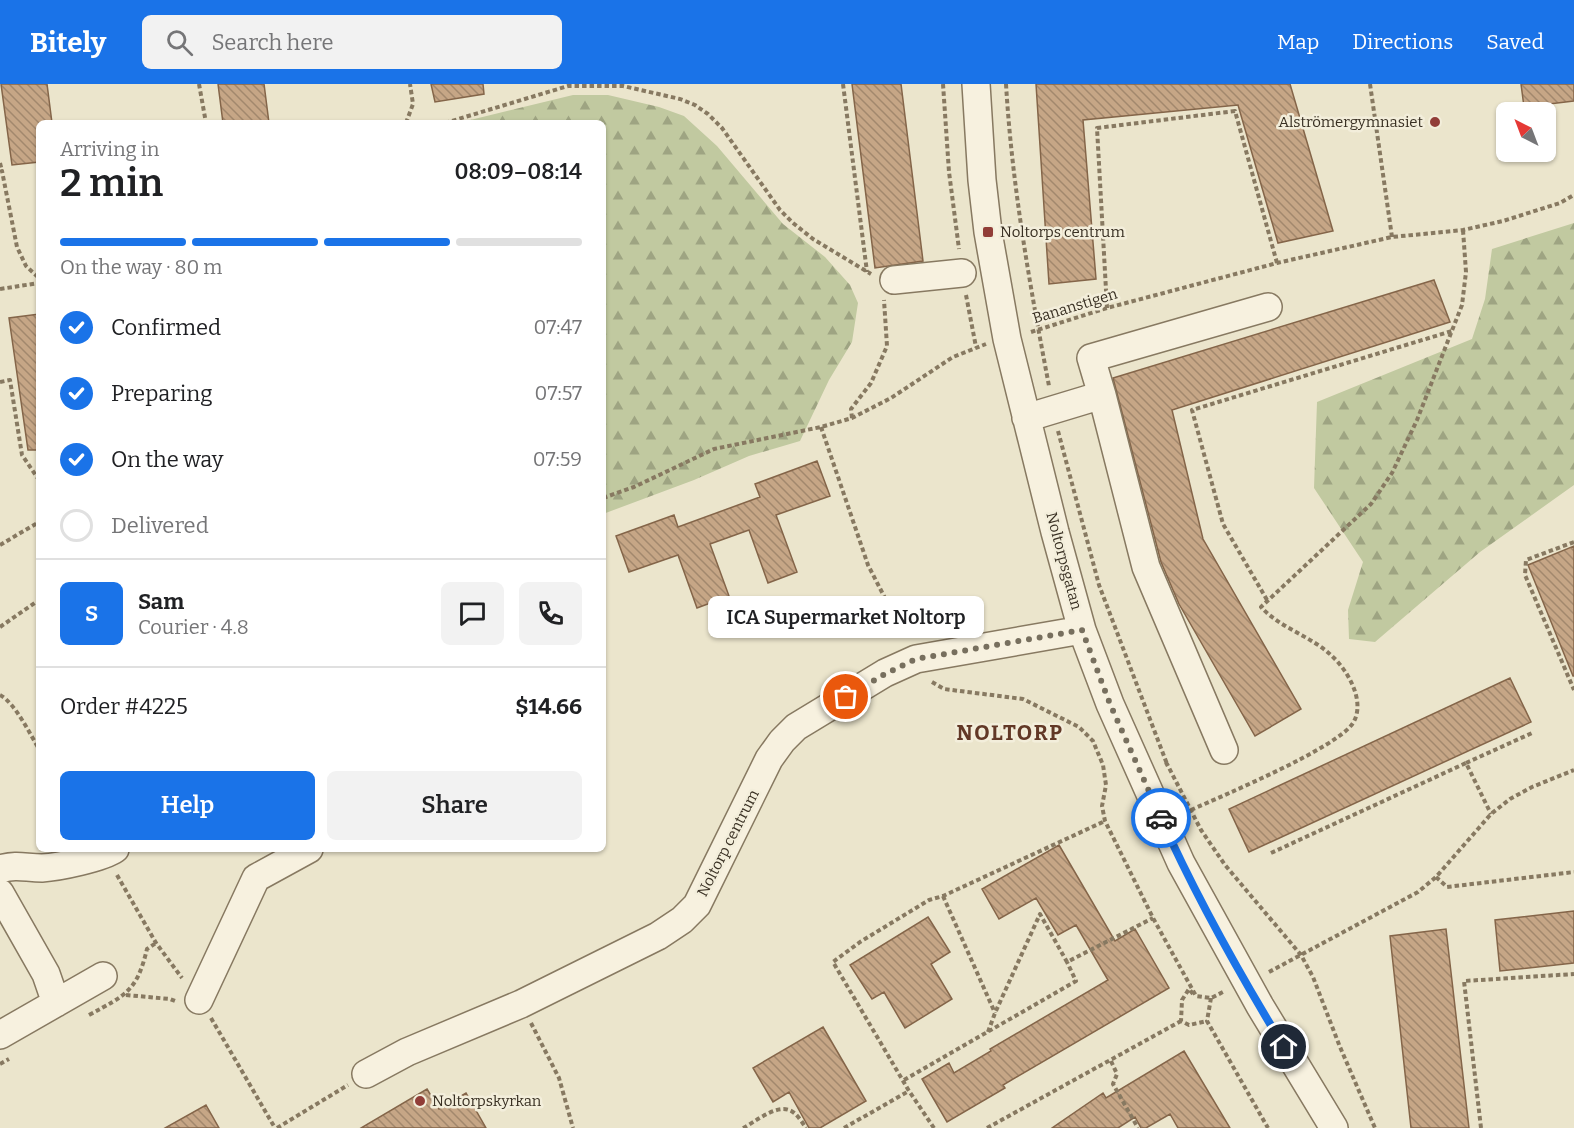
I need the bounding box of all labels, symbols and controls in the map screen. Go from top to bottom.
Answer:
search box [142,15,562,69]
text: Bitely [30,26,106,59]
icon: search [163,26,196,59]
text: Search here [211,29,334,56]
text: Map [1277,29,1319,55]
text: Directions [1352,29,1453,55]
text: Saved [1486,29,1544,55]
north arrow [1496,102,1556,162]
map controls [1496,102,1556,162]
place label: Alströmergymnasiet [1279,113,1424,131]
marker: Alströmergymnasiet [1428,115,1442,129]
text: Arriving in [60,137,159,161]
text: 08:09–08:14 [455,158,582,185]
text: 2 min [60,160,163,206]
place label: Noltorps centrum [1000,223,1125,241]
marker: Noltorps centrum [981,225,995,239]
text: On the way · 80 m [60,255,222,279]
street label: Bananstigen [1030,284,1120,327]
icon: check [60,311,93,344]
text: Confirmed [111,314,221,341]
text: 07:47 [533,315,582,339]
icon: check [60,377,93,410]
text: Preparing [111,380,213,407]
text: 07:57 [535,381,582,405]
icon: check [60,443,93,476]
text: On the way [111,446,223,473]
text: 07:59 [533,447,582,471]
street label: Noltorpsgatan [1042,510,1086,612]
text: Delivered [111,512,209,539]
button: chat [441,582,504,645]
button: phone [519,582,582,645]
text: Sam [138,588,184,615]
callout: ICA Supermarket Noltorp [708,595,984,637]
text: S [85,600,98,627]
text: ICA Supermarket Noltorp [726,605,966,629]
text: Courier · 4.8 [138,615,249,639]
pin [820,671,871,722]
icon: bag [829,680,862,713]
text: Order #4225 [60,693,188,720]
text: $14.66 [515,693,582,720]
district label: NOLTORP [957,720,1064,746]
button: Help [60,771,315,840]
button: Share [327,771,582,840]
street label: Noltorp centrum [693,786,763,899]
courier [1131,788,1191,848]
icon: car [1145,802,1178,835]
pin [1258,1021,1309,1072]
icon: home [1267,1030,1300,1063]
place label: Noltorpskyrkan [432,1092,542,1110]
marker: Noltorpskyrkan [413,1094,427,1108]

